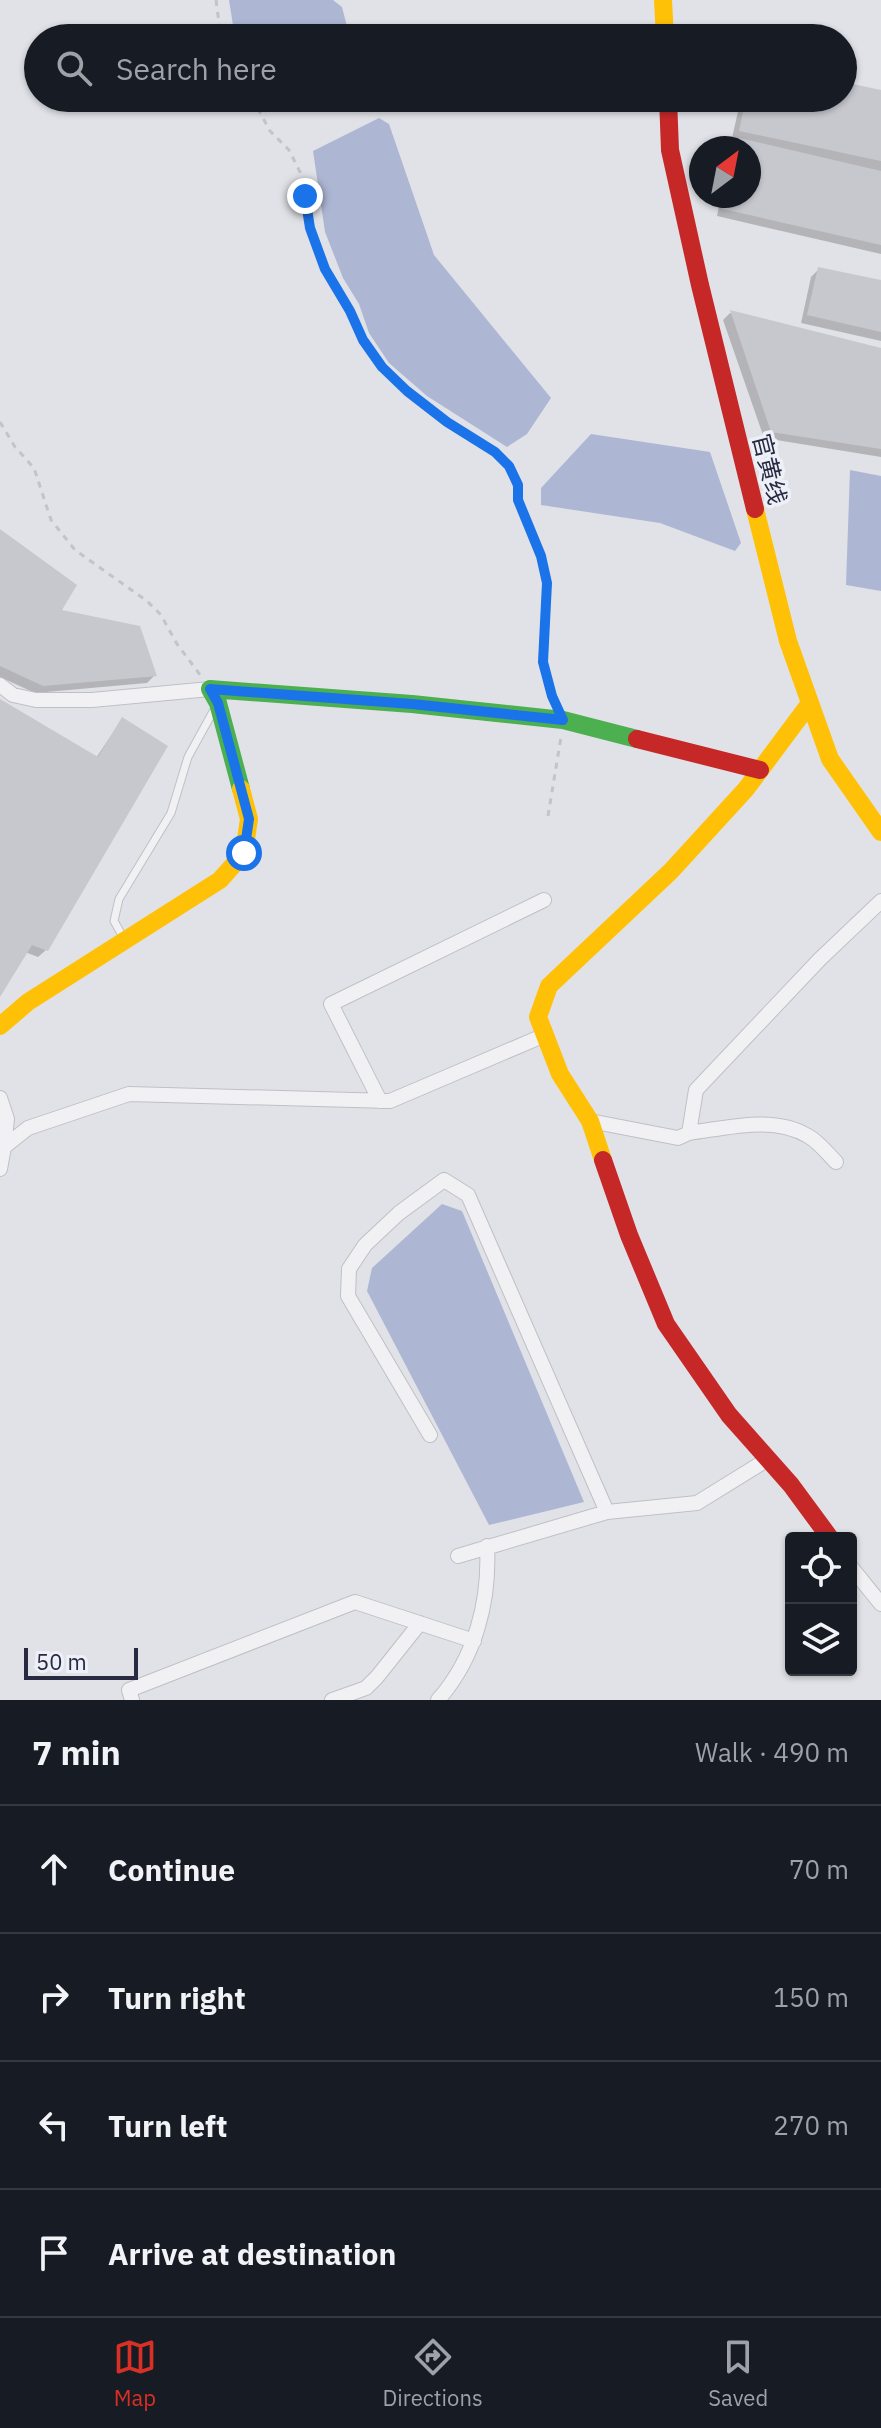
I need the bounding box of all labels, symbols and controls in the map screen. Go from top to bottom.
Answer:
search box [24,24,857,112]
icon: search [52,46,96,90]
text: Search here [116,49,277,88]
north arrow [689,136,761,208]
route end [287,178,323,214]
street label: 官黄线 [746,430,794,508]
route start [226,835,262,871]
map controls [785,1532,857,1676]
button: locate [785,1532,857,1604]
button: layers [785,1604,857,1676]
scale bar [24,1644,138,1680]
text: 50 m [36,1647,87,1676]
text: 7 min [32,1730,121,1774]
text: Walk · 490 m [695,1735,849,1769]
icon: ahead [32,1847,76,1891]
text: Continue [108,1850,235,1889]
text: 70 m [789,1852,849,1886]
icon: right [32,1975,76,2019]
text: Turn right [108,1978,246,2017]
text: 150 m [773,1980,849,2014]
icon: left [32,2103,76,2147]
text: Turn left [108,2106,227,2145]
text: 270 m [773,2108,849,2142]
icon: arrive [32,2231,76,2275]
text: Arrive at destination [108,2234,396,2273]
tab: Map [113,2335,157,2412]
tab: Directions [383,2335,483,2412]
tab: Saved [708,2335,768,2412]

